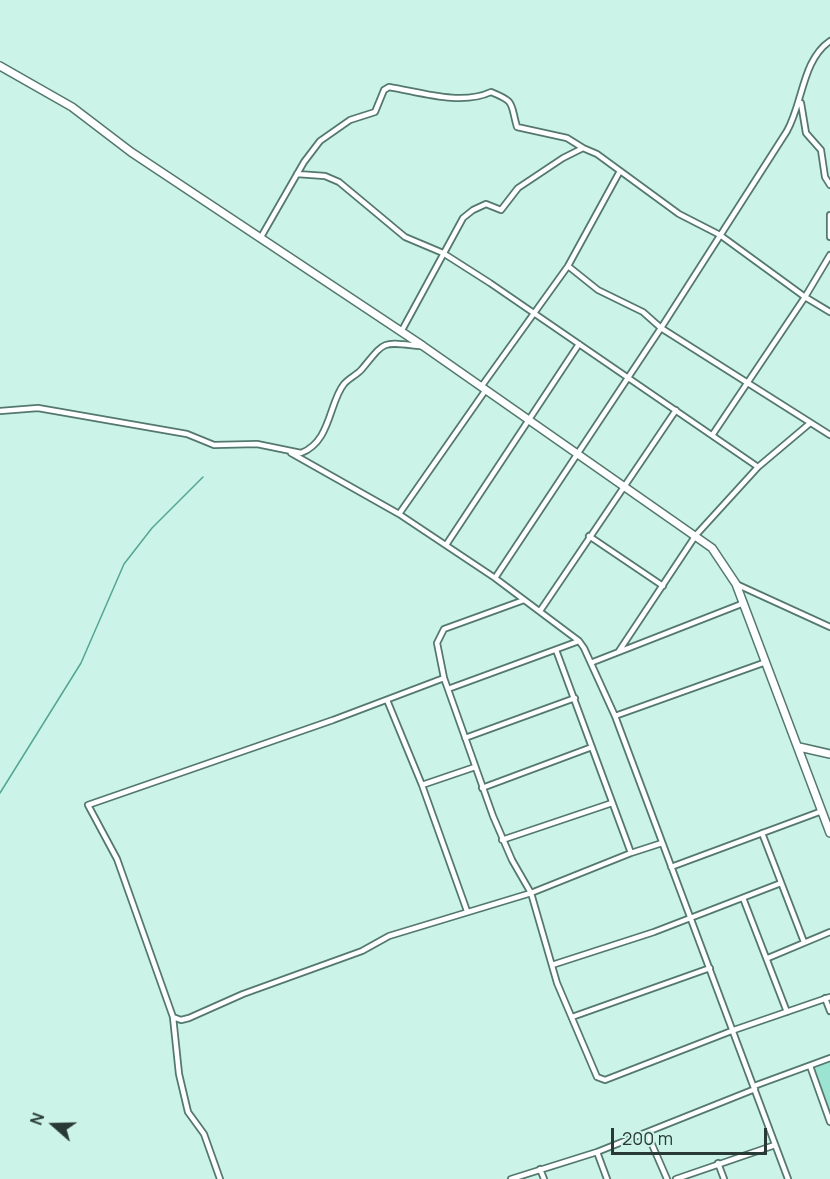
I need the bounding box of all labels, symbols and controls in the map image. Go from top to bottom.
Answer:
north arrow [24,1095,84,1155]
text: N [25,1110,49,1128]
scale bar [614,1116,770,1154]
text: 200 m [622,1126,673,1150]

